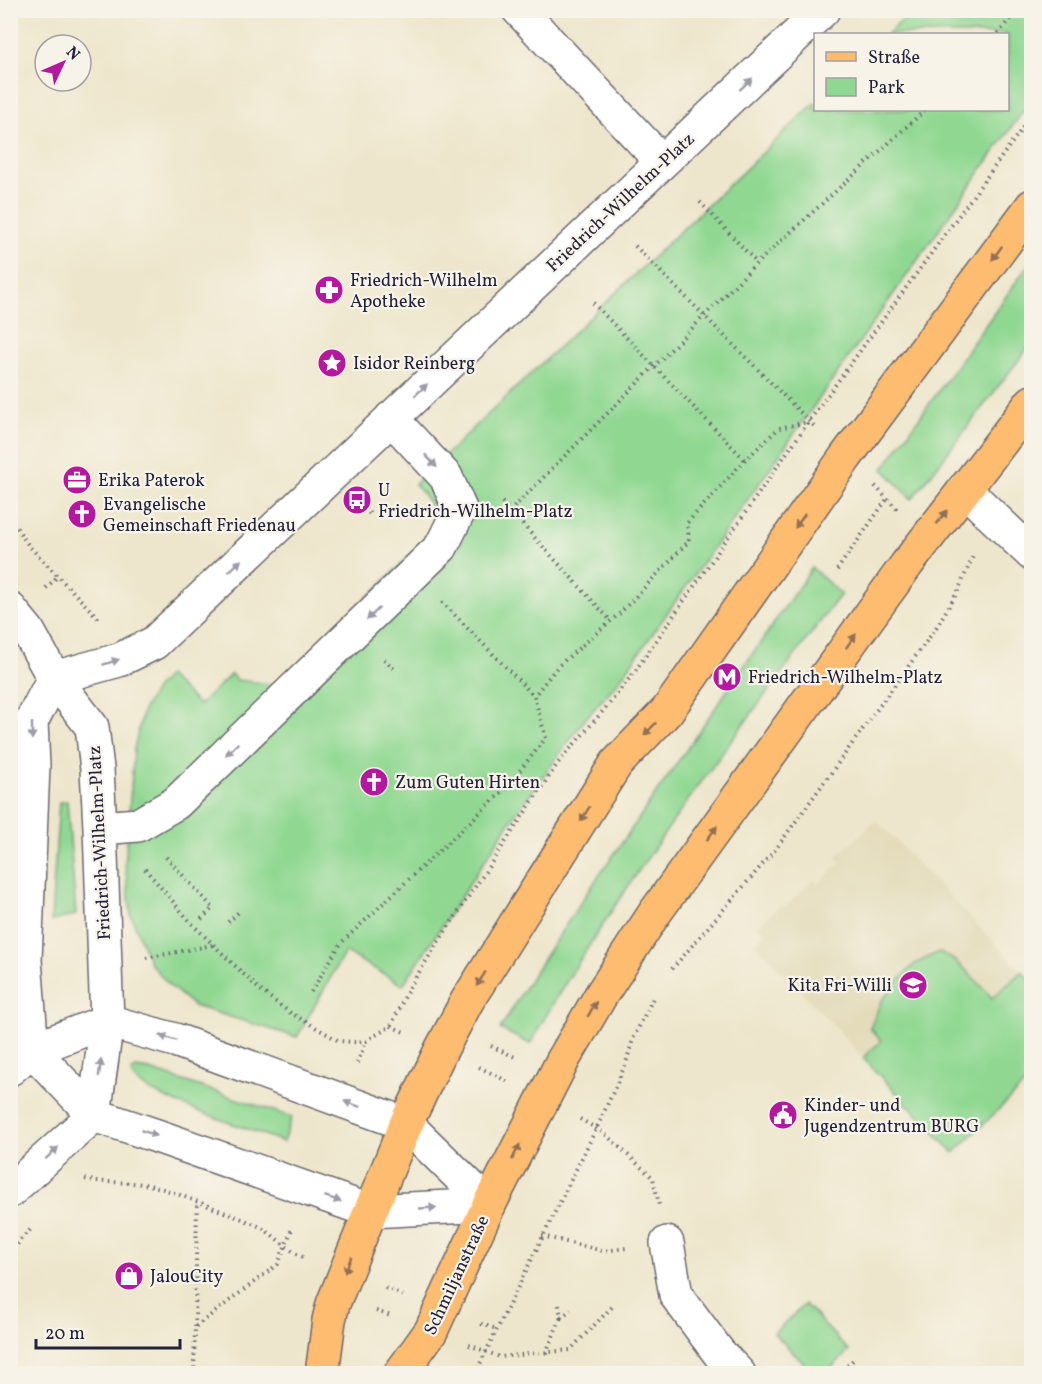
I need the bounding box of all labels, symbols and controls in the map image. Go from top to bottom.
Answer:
north arrow [33,33,93,93]
legend [814,33,1009,111]
text: N [60,42,85,66]
text: Straße [868,46,920,71]
text: Park [868,76,905,101]
one-way arrow [739,77,754,91]
street label: Friedrich-Wilhelm-Platz [541,128,701,279]
one-way arrow [991,244,1003,260]
place label: Friedrich-Wilhelm Apotheke [350,269,498,315]
pharmacy icon: Friedrich-Wilhelm Apotheke [313,274,345,306]
place icon: Isidor Reinberg [316,347,348,379]
place label: Isidor Reinberg [353,352,475,377]
one-way arrow [413,384,427,398]
one-way arrow [424,453,437,468]
office icon: Erika Paterok [61,464,93,496]
place label: Erika Paterok [98,469,205,494]
place label: U Friedrich-Wilhelm-Platz [378,479,573,525]
bus stop icon: U Friedrich-Wilhelm-Platz [341,484,373,516]
place label: Evangelische Gemeinschaft Friedenau [103,493,296,539]
church icon: Evangelische Gemeinschaft Friedenau [66,498,98,530]
one-way arrow [936,509,949,525]
one-way arrow [794,513,806,529]
one-way arrow [227,559,242,573]
one-way arrow [366,606,380,620]
one-way arrow [845,633,857,649]
one-way arrow [102,657,120,667]
metro station icon: Friedrich-Wilhelm-Platz [711,661,743,693]
place label: Friedrich-Wilhelm-Platz [748,666,943,691]
one-way arrow [27,721,37,740]
one-way arrow [643,722,657,736]
one-way arrow [225,742,240,756]
street label: Friedrich-Wilhelm-Platz [83,745,118,941]
church icon: Zum Guten Hirten [358,766,390,798]
place label: Zum Guten Hirten [395,771,541,796]
one-way arrow [580,806,591,822]
one-way arrow [706,825,718,840]
school or university icon: Kita Fri-Willi [897,969,929,1001]
one-way arrow [476,971,487,987]
place label: Kita Fri-Willi [788,974,892,999]
one-way arrow [587,1001,598,1017]
one-way arrow [159,1033,177,1042]
one-way arrow [96,1058,105,1077]
place label: Kinder- und Jugendzentrum BURG [804,1094,979,1140]
one-way arrow [342,1099,360,1109]
public building icon: Kinder- und Jugendzentrum BURG [767,1099,799,1131]
one-way arrow [140,1129,158,1139]
one-way arrow [511,1144,521,1161]
one-way arrow [44,1147,59,1160]
one-way arrow [324,1194,342,1204]
one-way arrow [419,1203,438,1213]
street label: Schmiljanstraße [419,1212,496,1340]
one-way arrow [343,1257,353,1275]
shop icon: JalouCity [113,1260,145,1292]
place label: JalouCity [150,1265,223,1290]
scale bar [36,1312,180,1350]
text: 20 m [45,1322,85,1347]

